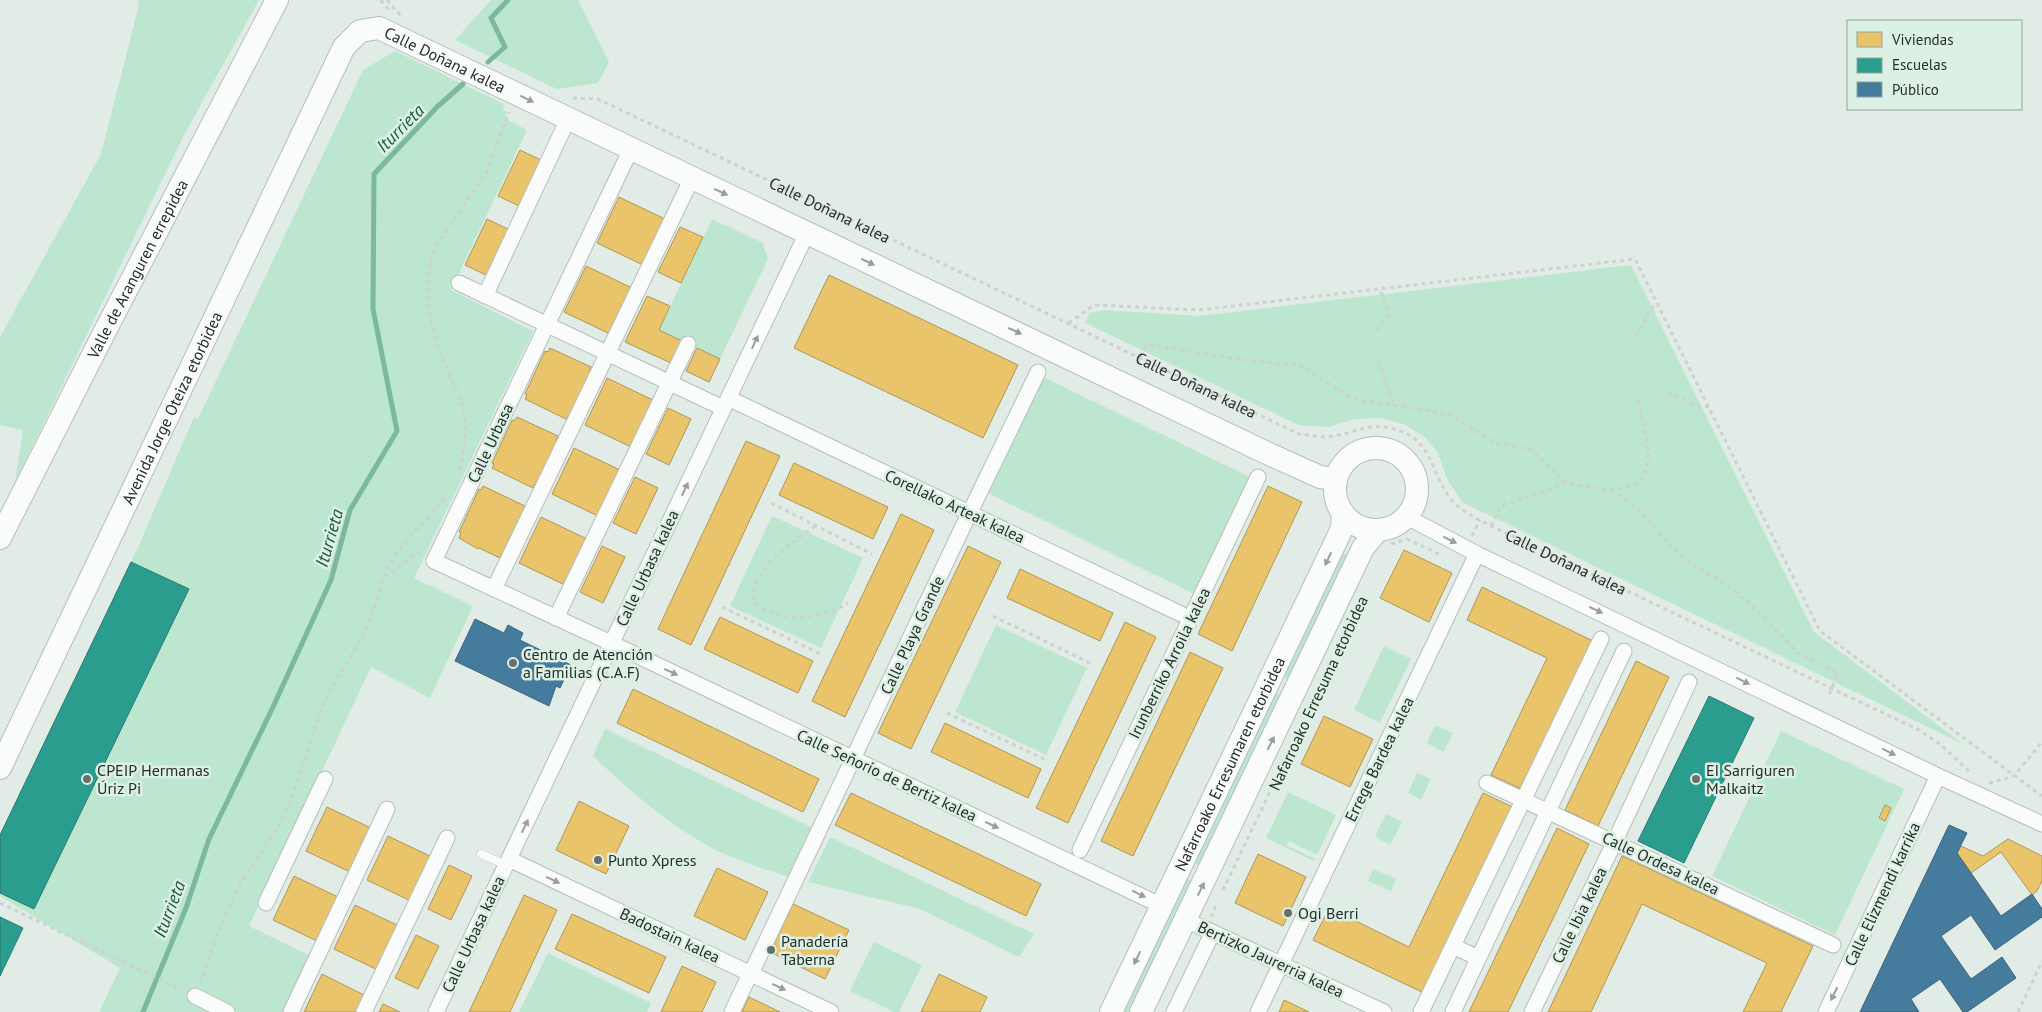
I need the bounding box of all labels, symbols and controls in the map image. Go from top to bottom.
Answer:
legend [1847,20,2022,110]
street label: Calle Doñana kalea [381,22,509,97]
text: Viviendas [1891,30,1953,49]
text: Escuelas [1892,55,1947,74]
text: Público [1892,80,1939,99]
one-way arrow [520,96,534,104]
water label: Iturrieta [371,99,429,157]
street label: Calle Doñana kalea [766,172,894,247]
street label: Valle de Aranguren errepidea [82,176,192,363]
one-way arrow [714,188,728,196]
one-way arrow [861,258,875,266]
street label: Avenida Jorge Oteiza etorbidea [117,308,226,507]
one-way arrow [1008,328,1022,336]
one-way arrow [751,335,759,349]
street label: Calle Doñana kalea [1132,347,1260,422]
street label: Calle Urbasa [463,400,517,486]
street label: Corellako Arteak kalea [882,465,1028,547]
one-way arrow [681,482,689,496]
water label: Iturrieta [310,506,348,570]
street label: Calle Urbasa kalea [611,507,683,629]
street label: Calle Doñana kalea [1502,524,1630,599]
one-way arrow [1443,536,1457,544]
one-way arrow [1324,552,1332,566]
street label: Calle Playa Grande [876,573,948,697]
street label: Irunberriko Arroila kalea [1124,584,1214,742]
street label: Nafarroako Erresuma etorbidea [1264,592,1372,794]
one-way arrow [1589,607,1603,615]
place label: Centro de Atención a Familias (C.A.F) [523,644,653,682]
street label: Nafarroako Erresumaren etorbidea [1170,653,1289,874]
marker: Centro de Atención a Familias (C.A.F) [507,657,519,669]
one-way arrow [664,668,678,676]
one-way arrow [1736,677,1750,685]
street label: Errege Bardea kalea [1340,693,1418,825]
street label: Calle Señorío de Bertiz kalea [794,724,980,826]
one-way arrow [1266,735,1275,750]
one-way arrow [1882,748,1896,756]
place label: CPEIP Hermanas Úriz Pi [97,760,210,798]
place label: EI Sarriguren Malkaitz [1706,760,1795,798]
marker: CPEIP Hermanas Úriz Pi [81,773,93,785]
marker: EI Sarriguren Malkaitz [1690,773,1702,785]
one-way arrow [521,819,529,833]
street label: Calle Elizmendi karrika [1840,819,1924,969]
one-way arrow [985,821,999,829]
street label: Calle Ordesa kalea [1599,827,1723,899]
place label: Punto Xpress [608,850,697,870]
marker: Punto Xpress [592,854,604,866]
street label: Calle Ibia kalea [1547,864,1611,966]
street label: Calle Urbasa kalea [437,873,509,995]
one-way arrow [546,876,560,884]
water label: Iturrieta [148,877,190,941]
one-way arrow [1197,882,1205,896]
one-way arrow [1131,890,1146,899]
street label: Badostain kalea [617,903,723,967]
place label: Ogi Berri [1298,903,1359,923]
marker: Ogi Berri [1282,907,1294,919]
street label: Bertizko Jaurerria kalea [1195,916,1347,1002]
place label: Panadería Taberna [781,931,848,969]
marker: Panadería Taberna [765,944,777,956]
one-way arrow [1133,951,1141,966]
one-way arrow [772,983,786,991]
one-way arrow [1830,987,1838,1001]

